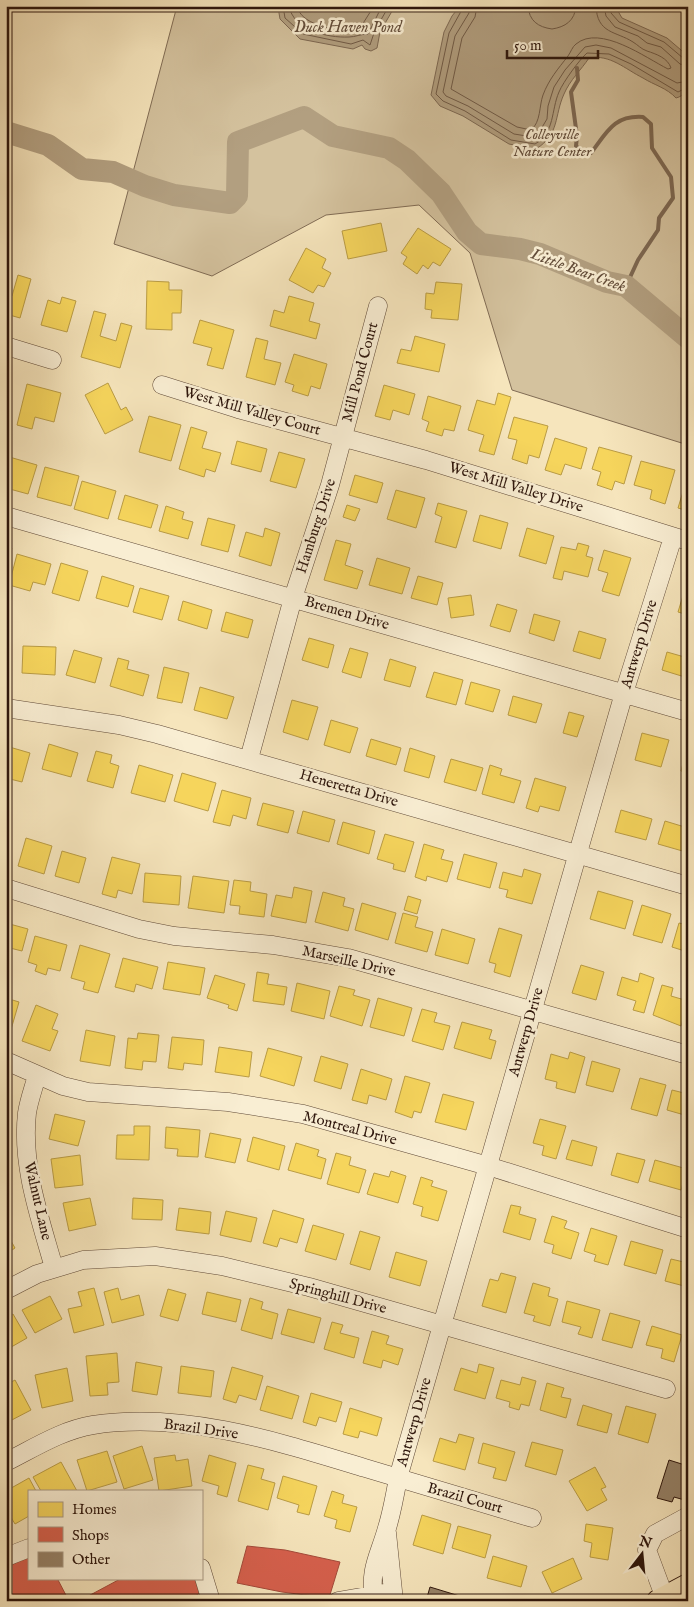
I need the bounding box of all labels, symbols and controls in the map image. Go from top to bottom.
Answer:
water label: Duck Haven Pond [294,18,403,38]
scale bar [507,28,598,60]
text: 50 m [514,36,542,55]
park label: Colleyville Nature Center [513,125,592,161]
water label: Little Bear Creek [527,244,629,298]
street label: Mill Pond Court [338,320,382,424]
street label: West Mill Valley Court [181,382,323,440]
street label: West Mill Valley Drive [446,457,586,517]
street label: Hamburg Drive [292,476,340,576]
street label: Bremen Drive [303,592,392,634]
street label: Antwerp Drive [616,597,662,692]
street label: Heneretta Drive [297,765,401,811]
street label: Marseille Drive [300,941,398,981]
street label: Antwerp Drive [504,985,548,1080]
street label: Montreal Drive [301,1106,399,1150]
street label: Walnut Lane [20,1160,56,1242]
street label: Springhill Drive [287,1274,389,1318]
street label: Antwerp Drive [392,1375,436,1470]
street label: Brazil Drive [162,1414,240,1444]
street label: Brazil Court [425,1478,505,1518]
legend [28,1490,202,1580]
text: Homes [72,1500,116,1519]
text: Shops [72,1526,109,1545]
north arrow [616,1530,666,1580]
text: N [636,1532,654,1553]
text: Other [72,1550,110,1569]

